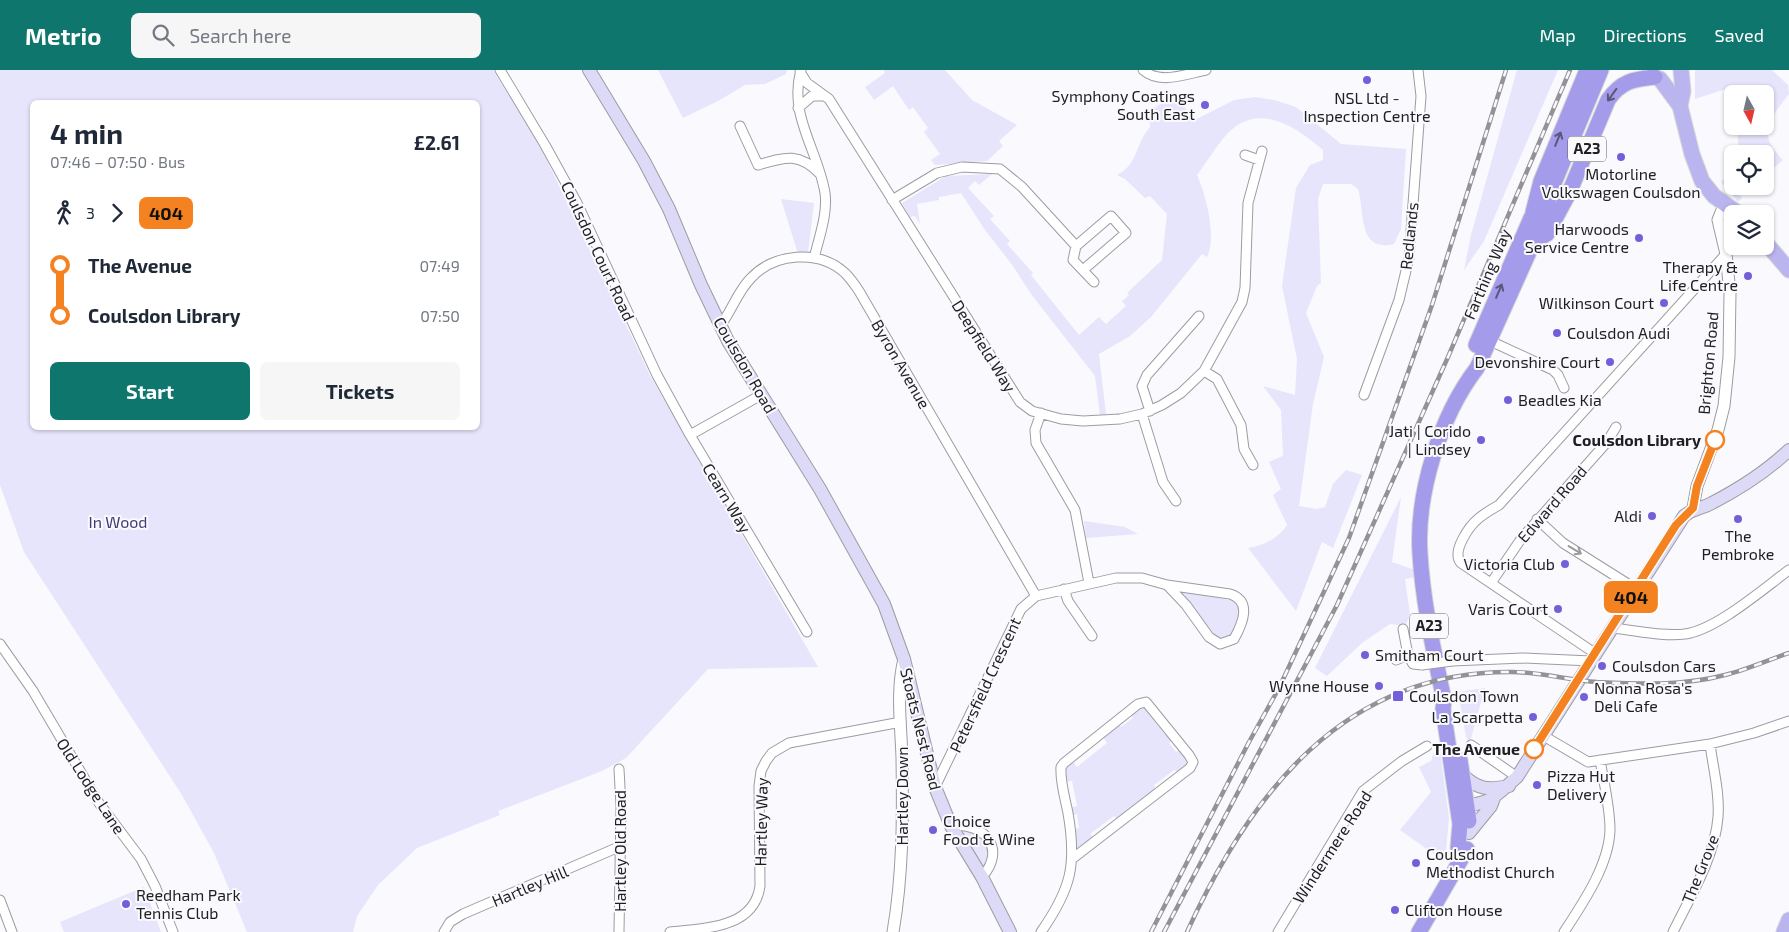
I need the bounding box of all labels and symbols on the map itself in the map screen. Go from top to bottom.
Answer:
marker: NSL Ltd - Inspection Centre [1361,74,1373,86]
north arrow [1724,85,1774,135]
place label: Symphony Coatings South East [1052,86,1195,123]
place label: NSL Ltd - Inspection Centre [1303,88,1431,125]
one-way arrow [1607,88,1618,101]
marker: Symphony Coatings South East [1199,99,1211,111]
one-way arrow [1554,132,1564,147]
road number: A23 [1568,136,1606,162]
marker: Motorline Volkswagen Coulsdon [1615,151,1627,163]
place label: Motorline Volkswagen Coulsdon [1541,164,1701,201]
street label: Coulsdon Court Road [558,178,639,323]
street label: Redlands [1396,201,1421,271]
place label: Harwoods Service Centre [1525,219,1629,256]
street label: Farthing Way [1459,225,1514,322]
marker: Harwoods Service Centre [1633,232,1645,244]
place label: Therapy & Life Centre [1660,257,1738,294]
marker: Therapy & Life Centre [1742,270,1754,282]
one-way arrow [1495,284,1505,299]
place label: Wilkinson Court [1539,293,1654,312]
street label: Deepfield Way [949,296,1021,396]
marker: Wilkinson Court [1658,297,1670,309]
street label: Brighton Road [1694,311,1721,415]
street label: Coulsdon Road [710,313,781,416]
street label: Byron Avenue [868,316,935,412]
place label: Coulsdon Audi [1567,323,1670,342]
marker: Coulsdon Audi [1551,327,1563,339]
place label: Devonshire Court [1474,352,1600,371]
marker: Devonshire Court [1604,356,1616,368]
place label: Beadles Kia [1518,390,1602,409]
marker: Beadles Kia [1502,394,1514,406]
place label: Jati | Corido | Lindsey [1389,421,1472,458]
place label: Coulsdon Library [1573,430,1701,450]
marker: Coulsdon Library [1705,430,1725,450]
marker: Jati | Corido | Lindsey [1475,434,1487,446]
street label: Cearn Way [699,460,756,536]
street label: Edward Road [1513,461,1590,546]
place label: Aldi [1614,506,1642,525]
marker: Aldi [1646,510,1658,522]
park label: In Wood [88,512,148,531]
marker: The Pembroke [1732,513,1744,525]
place label: The Pembroke [1702,526,1774,563]
one-way arrow [1567,545,1581,555]
place label: Victoria Club [1463,554,1555,573]
marker: Victoria Club [1559,558,1571,570]
line badge: 404 [1602,581,1660,613]
place label: Varis Court [1468,599,1548,618]
marker: Varis Court [1552,603,1564,615]
street label: Petersfield Crescent [945,614,1024,755]
road number: A23 [1410,614,1448,638]
place label: Smitham Court [1375,645,1484,664]
marker: Smitham Court [1359,649,1371,661]
place label: Coulsdon Cars [1612,656,1716,675]
marker: Coulsdon Cars [1596,660,1608,672]
street label: Stoats Nest Road [897,666,946,792]
place label: Wynne House [1269,676,1369,695]
place label: Nonna Rosa's Deli Cafe [1594,678,1692,715]
marker: Wynne House [1373,680,1385,692]
place label: Coulsdon Town [1409,686,1519,705]
marker: Coulsdon Town [1391,689,1405,703]
marker: Nonna Rosa's Deli Cafe [1578,691,1590,703]
place label: La Scarpetta [1432,707,1523,726]
marker: La Scarpetta [1527,711,1539,723]
street label: Old Lodge Lane [53,734,129,837]
place label: The Avenue [1432,739,1520,758]
marker: The Avenue [1524,739,1544,759]
street label: Hartley Down [892,746,911,846]
place label: Pizza Hut Delivery [1547,766,1615,803]
street label: Hartley Way [750,777,771,867]
marker: Pizza Hut Delivery [1531,779,1543,791]
street label: Windermere Road [1288,787,1375,907]
street label: Hartley Old Road [610,790,629,912]
place label: Choice Food & Wine [943,811,1035,848]
marker: Choice Food & Wine [927,824,939,836]
street label: The Grove [1677,831,1722,906]
place label: Coulsdon Methodist Church [1426,844,1555,881]
marker: Coulsdon Methodist Church [1410,857,1422,869]
street label: Hartley Hill [489,861,571,910]
place label: Reedham Park Tennis Club [136,885,241,922]
marker: Reedham Park Tennis Club [120,898,132,910]
place label: Clifton House [1405,900,1503,919]
marker: Clifton House [1389,904,1401,916]

